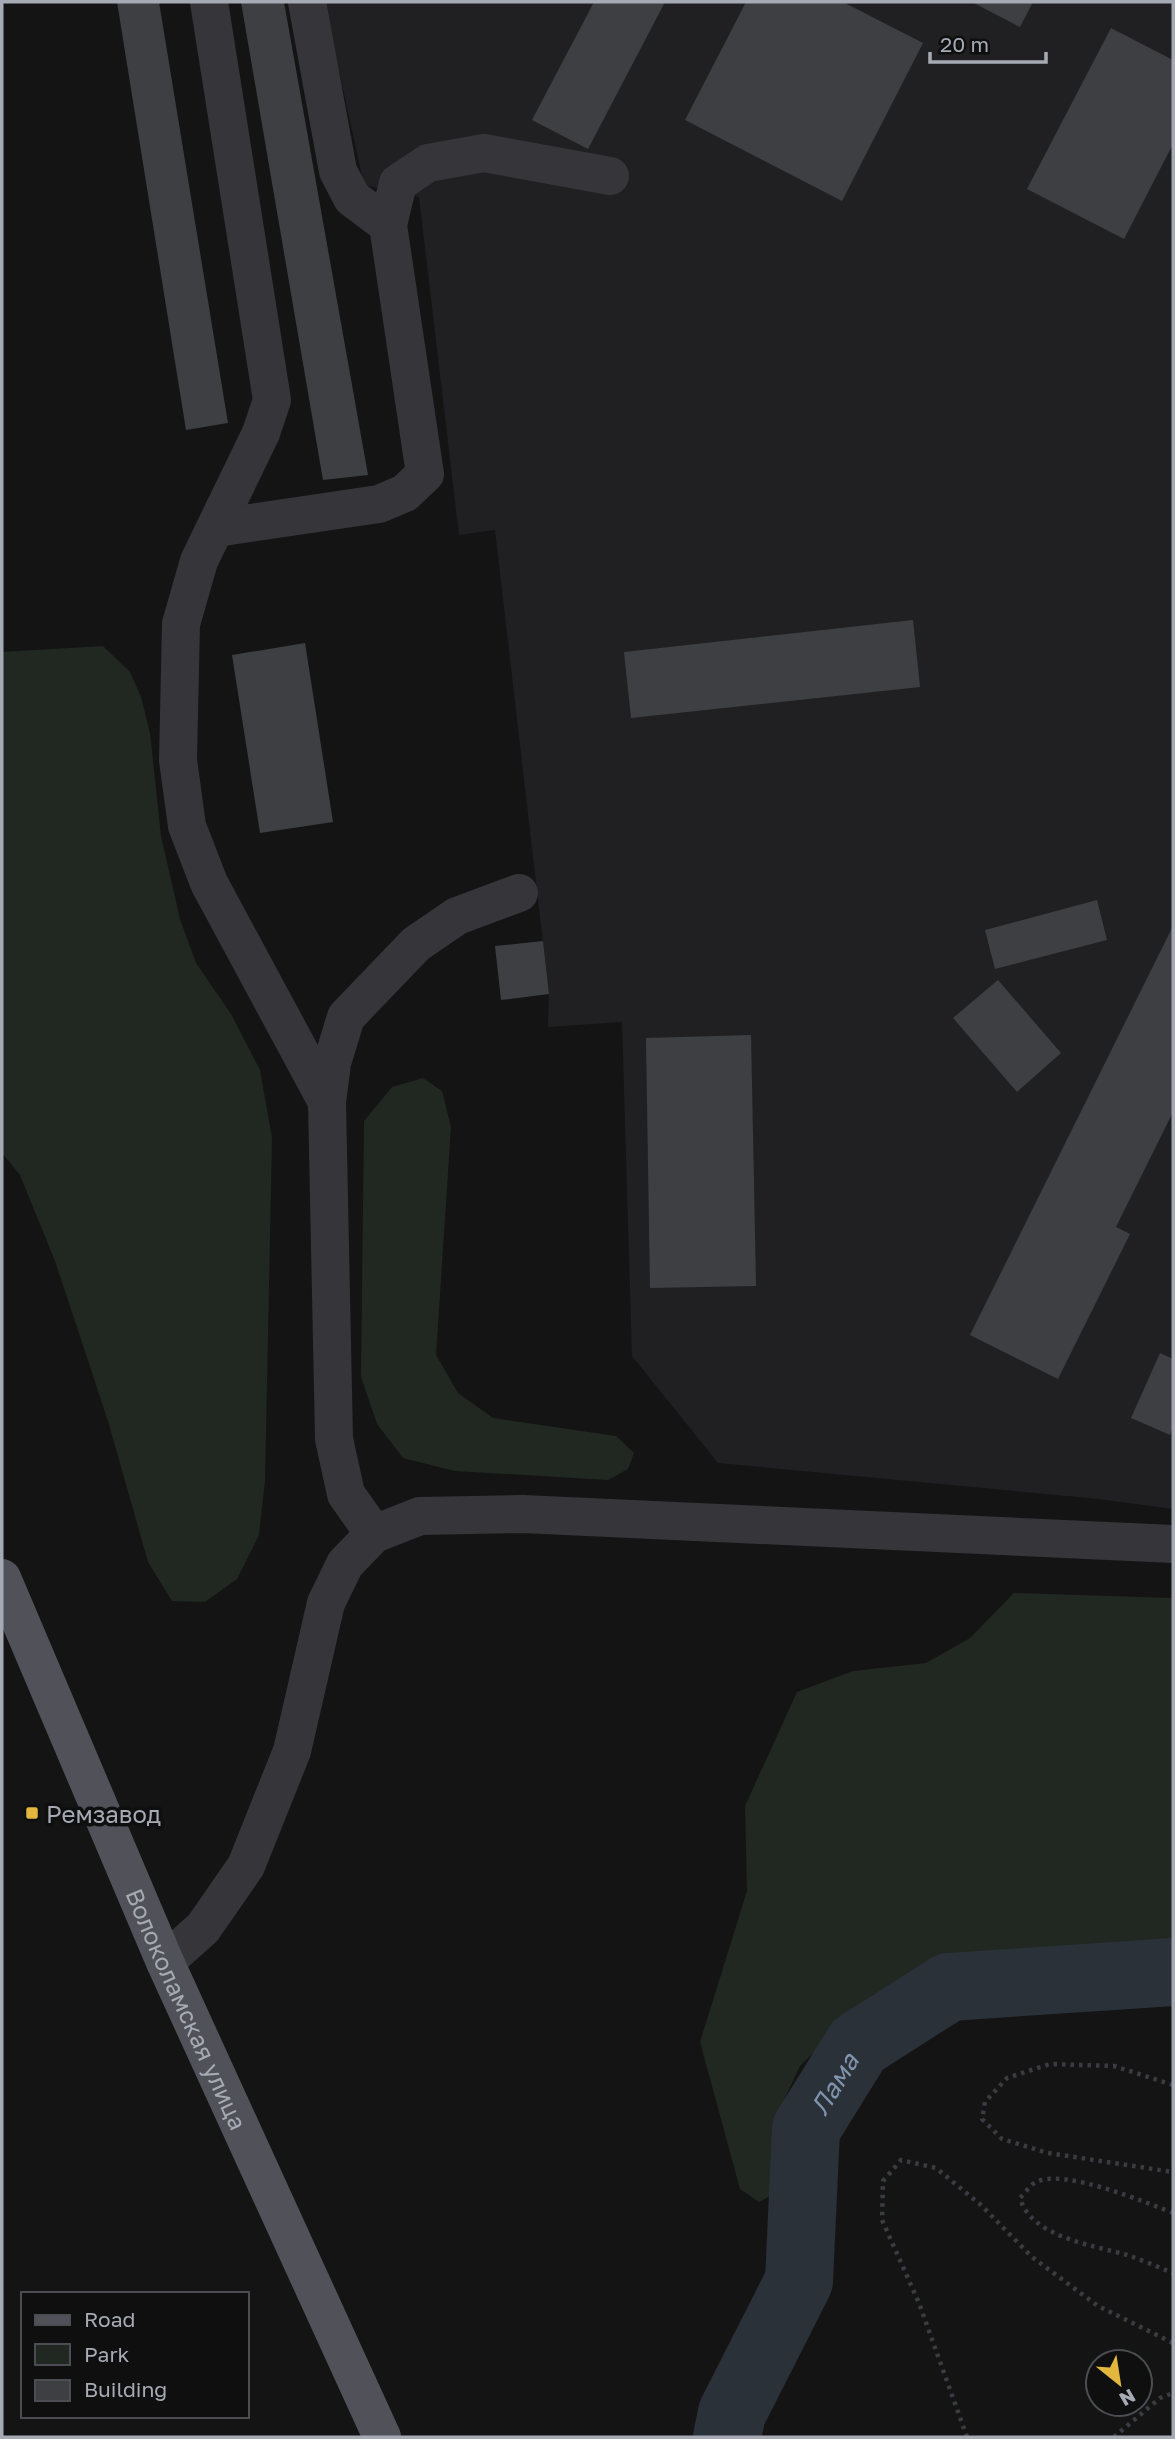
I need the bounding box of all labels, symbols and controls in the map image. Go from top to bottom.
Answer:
scale bar [930,21,1046,65]
text: 20 m [940,31,989,57]
place label: Ремзавод [46,1799,161,1828]
marker: Ремзавод [24,1805,40,1821]
street label: Волоколамская улица [121,1884,254,2134]
water label: Лама [803,2046,865,2120]
legend [21,2292,248,2418]
text: Road [84,2306,135,2332]
text: Park [84,2341,130,2367]
north arrow [1084,2348,1154,2418]
text: Building [84,2376,167,2402]
text: N [1116,2385,1140,2412]

